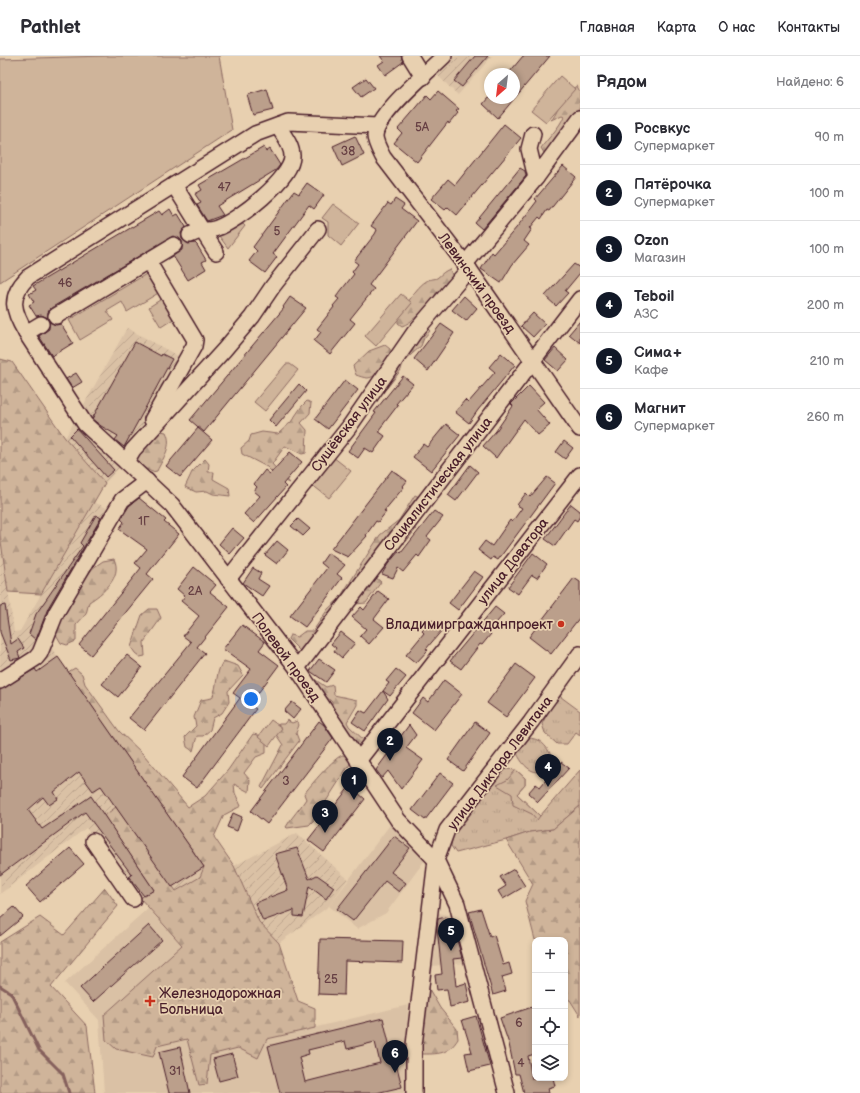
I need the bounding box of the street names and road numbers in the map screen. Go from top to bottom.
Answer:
street label: Левинский проезд [434,229,519,337]
street label: Сущёвская улица [308,372,391,475]
street label: Социалистическая улица [380,413,496,555]
street label: улица Доватора [474,514,552,608]
street label: Полевой проезд [248,609,324,705]
street label: улица Диктора Левитана [444,692,556,833]

